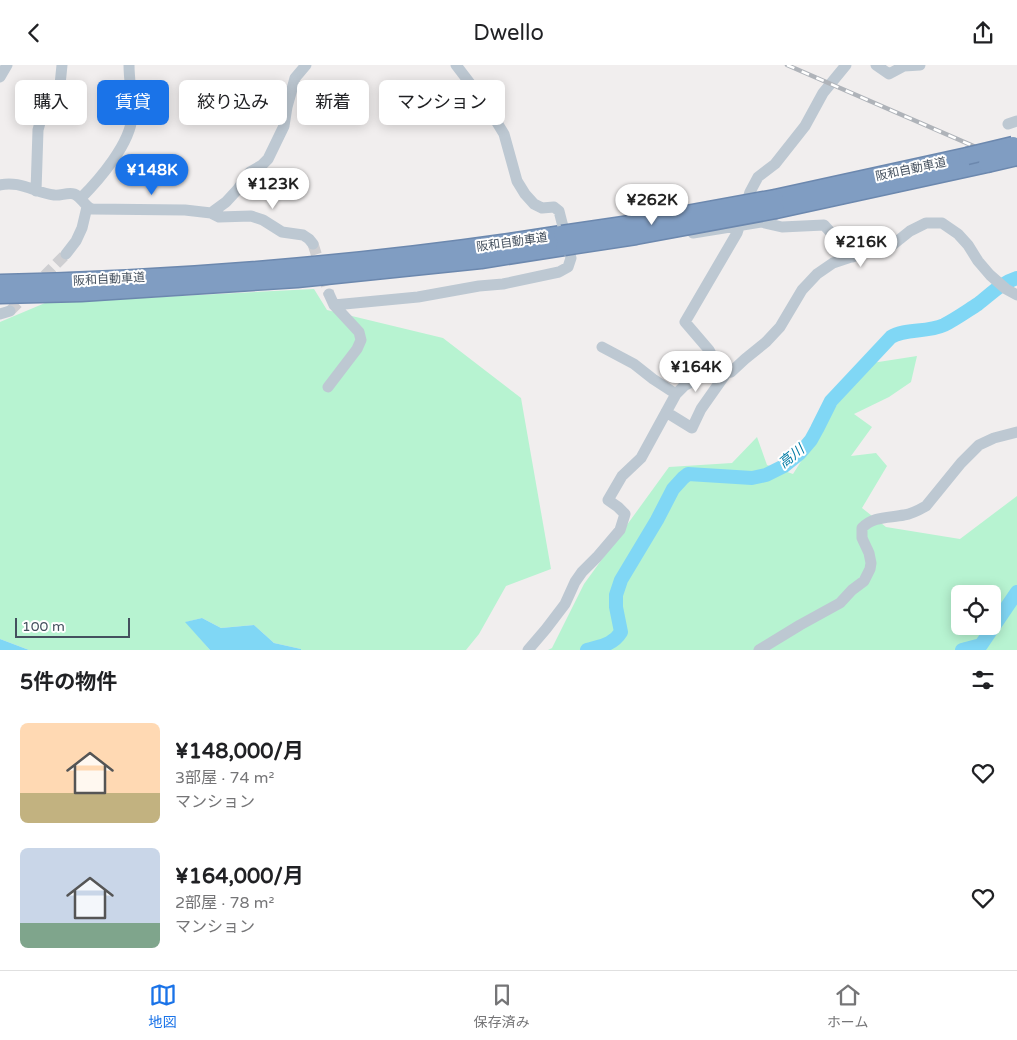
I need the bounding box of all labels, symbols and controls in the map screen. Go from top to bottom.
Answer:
icon: back [20,19,48,47]
icon: share [969,19,997,47]
text: Dwello [473,20,544,46]
chip: 購入 [15,80,87,125]
chip: 賃貸 [97,80,169,125]
chip: 絞り込み [179,80,287,125]
chip: 新着 [297,80,369,125]
chip: マンション [379,80,505,125]
pin: ¥148K [117,153,187,196]
street label: 阪和自動車道 [874,155,948,183]
text: ¥148K [126,160,178,180]
pin: ¥123K [238,167,308,210]
text: ¥123K [247,174,299,194]
pin: ¥262K [617,184,687,226]
text: ¥262K [626,190,678,210]
pin: ¥216K [826,225,896,268]
street label: 阪和自動車道 [475,230,549,254]
text: ¥216K [835,232,887,252]
street label: 阪和自動車道 [73,270,145,288]
pin: ¥164K [661,351,731,393]
text: ¥164K [670,357,722,377]
water label: 高川 [775,440,809,472]
map controls [951,585,1001,635]
button: locate [951,585,1001,635]
scale bar [15,615,130,638]
text: 100 m [22,618,65,635]
icon: filters [969,666,997,694]
text: 5件の物件 [20,670,117,695]
text: ¥148,000/月 [175,739,304,764]
icon: home [60,743,120,803]
icon: heart [969,759,997,787]
text: 3部屋 · 74 m² [175,768,274,788]
text: マンション [175,792,255,812]
text: ¥164,000/月 [175,864,304,889]
icon: home [60,868,120,928]
icon: heart [969,884,997,912]
text: 2部屋 · 78 m² [175,893,274,913]
text: マンション [175,917,255,937]
tab: 地図 [149,981,177,1031]
tab: 保存済み [474,981,530,1031]
tab: ホーム [827,981,868,1031]

